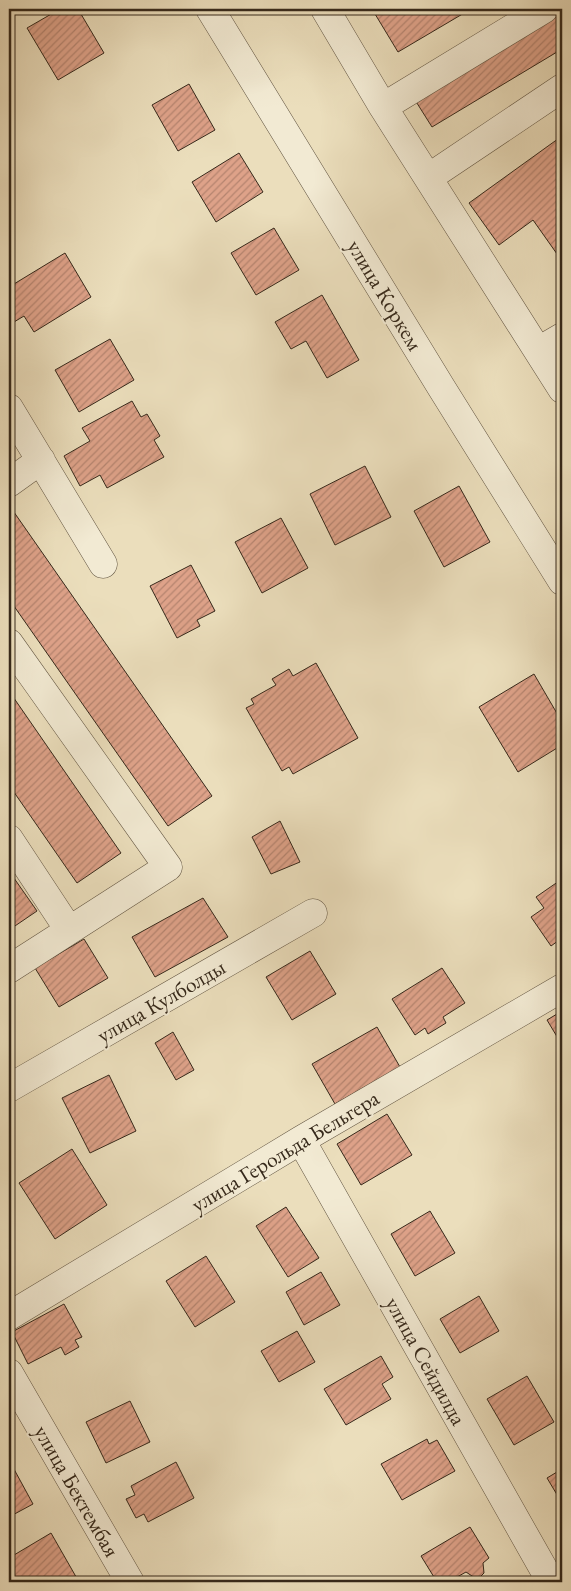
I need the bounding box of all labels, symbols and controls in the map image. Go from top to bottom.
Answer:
street label: улица Коркем [340,234,430,356]
street label: улица Кулболды [91,952,231,1050]
street label: улица Герольда Бельгера [186,1083,385,1219]
street label: улица Сейдилда [379,1292,473,1431]
street label: улица Бектембая [28,1420,127,1562]

